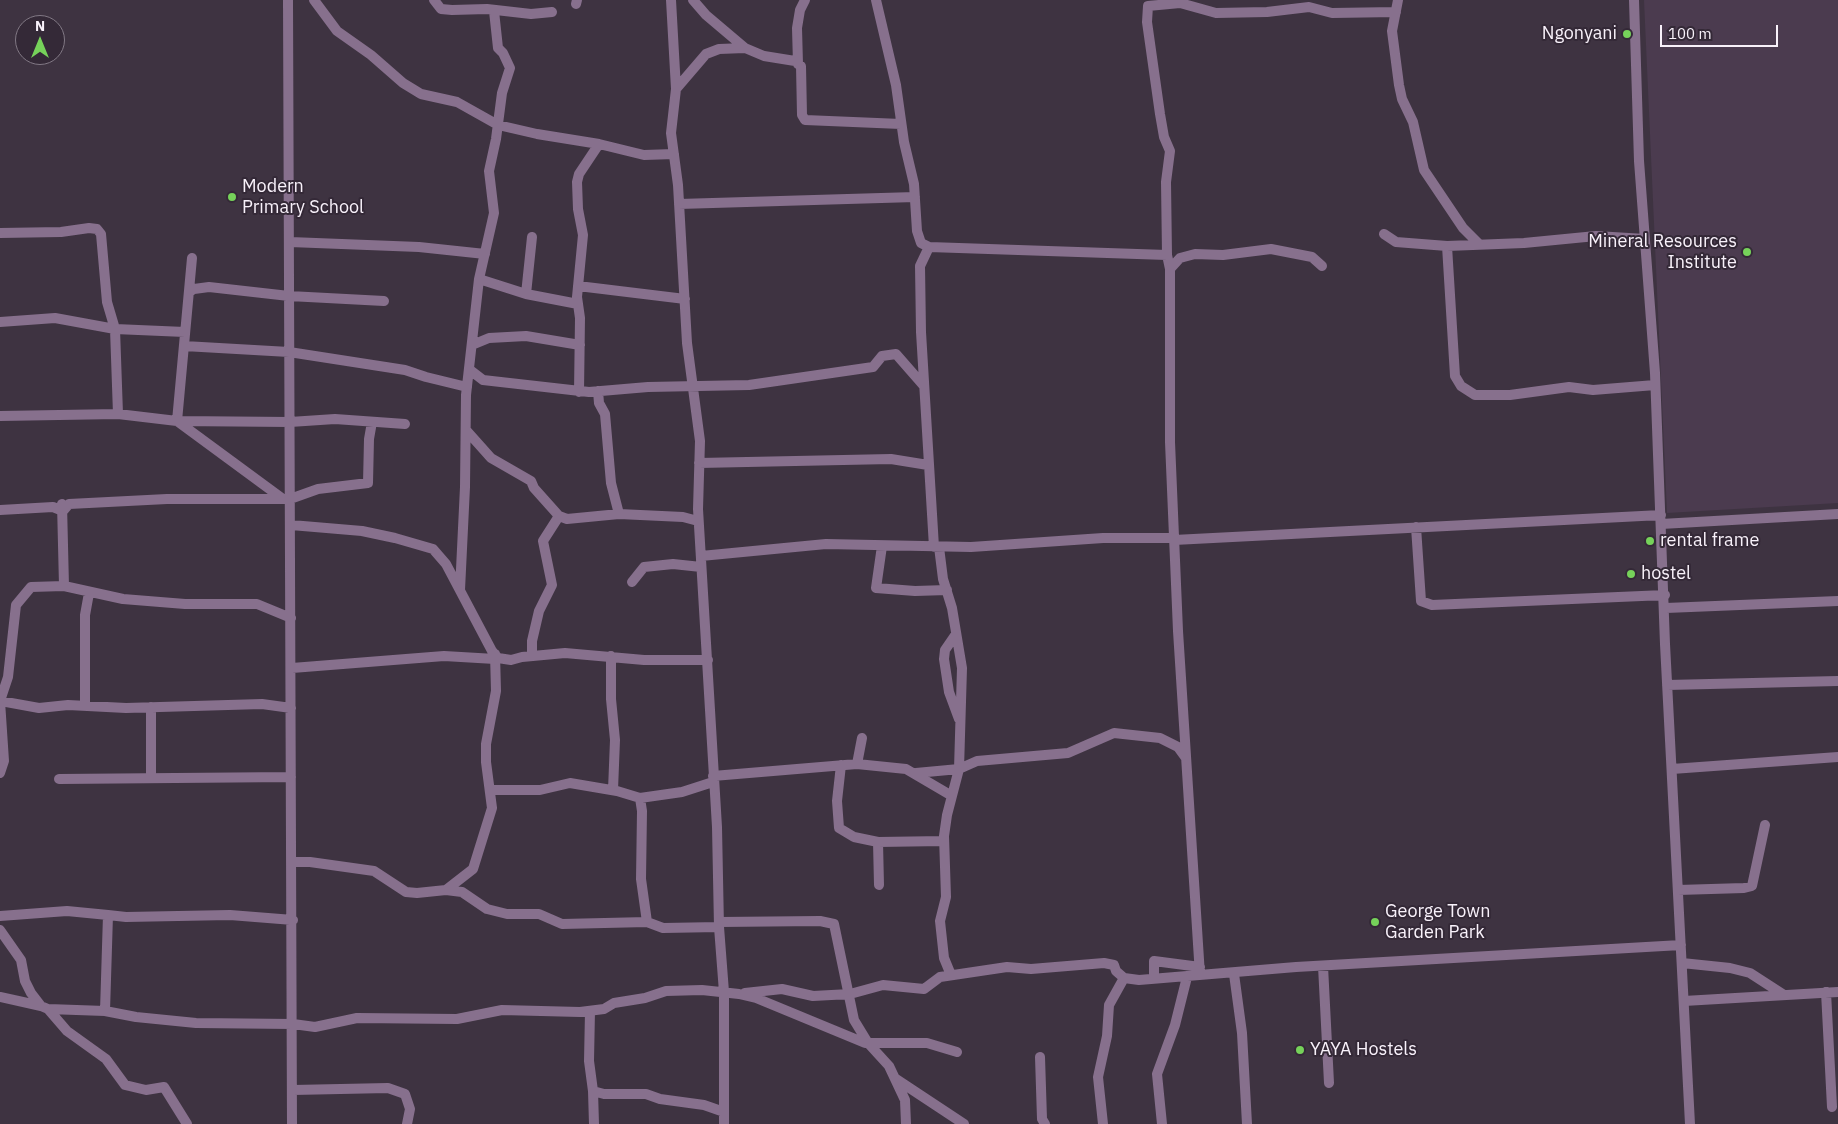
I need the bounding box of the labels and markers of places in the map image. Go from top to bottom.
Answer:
place label: Ngonyani [1542,23,1617,45]
marker: Ngonyani [1621,28,1633,40]
place label: Modern Primary School [242,176,364,218]
marker: Modern Primary School [226,191,238,203]
place label: Mineral Resources Institute [1588,231,1737,274]
marker: Mineral Resources Institute [1741,246,1753,258]
place label: rental frame [1660,530,1759,552]
marker: rental frame [1644,535,1656,547]
place label: hostel [1641,563,1691,585]
marker: hostel [1625,568,1637,580]
place label: George Town Garden Park [1385,901,1490,944]
marker: George Town Garden Park [1369,916,1381,928]
place label: YAYA Hostels [1310,1039,1417,1061]
marker: YAYA Hostels [1294,1044,1306,1056]

